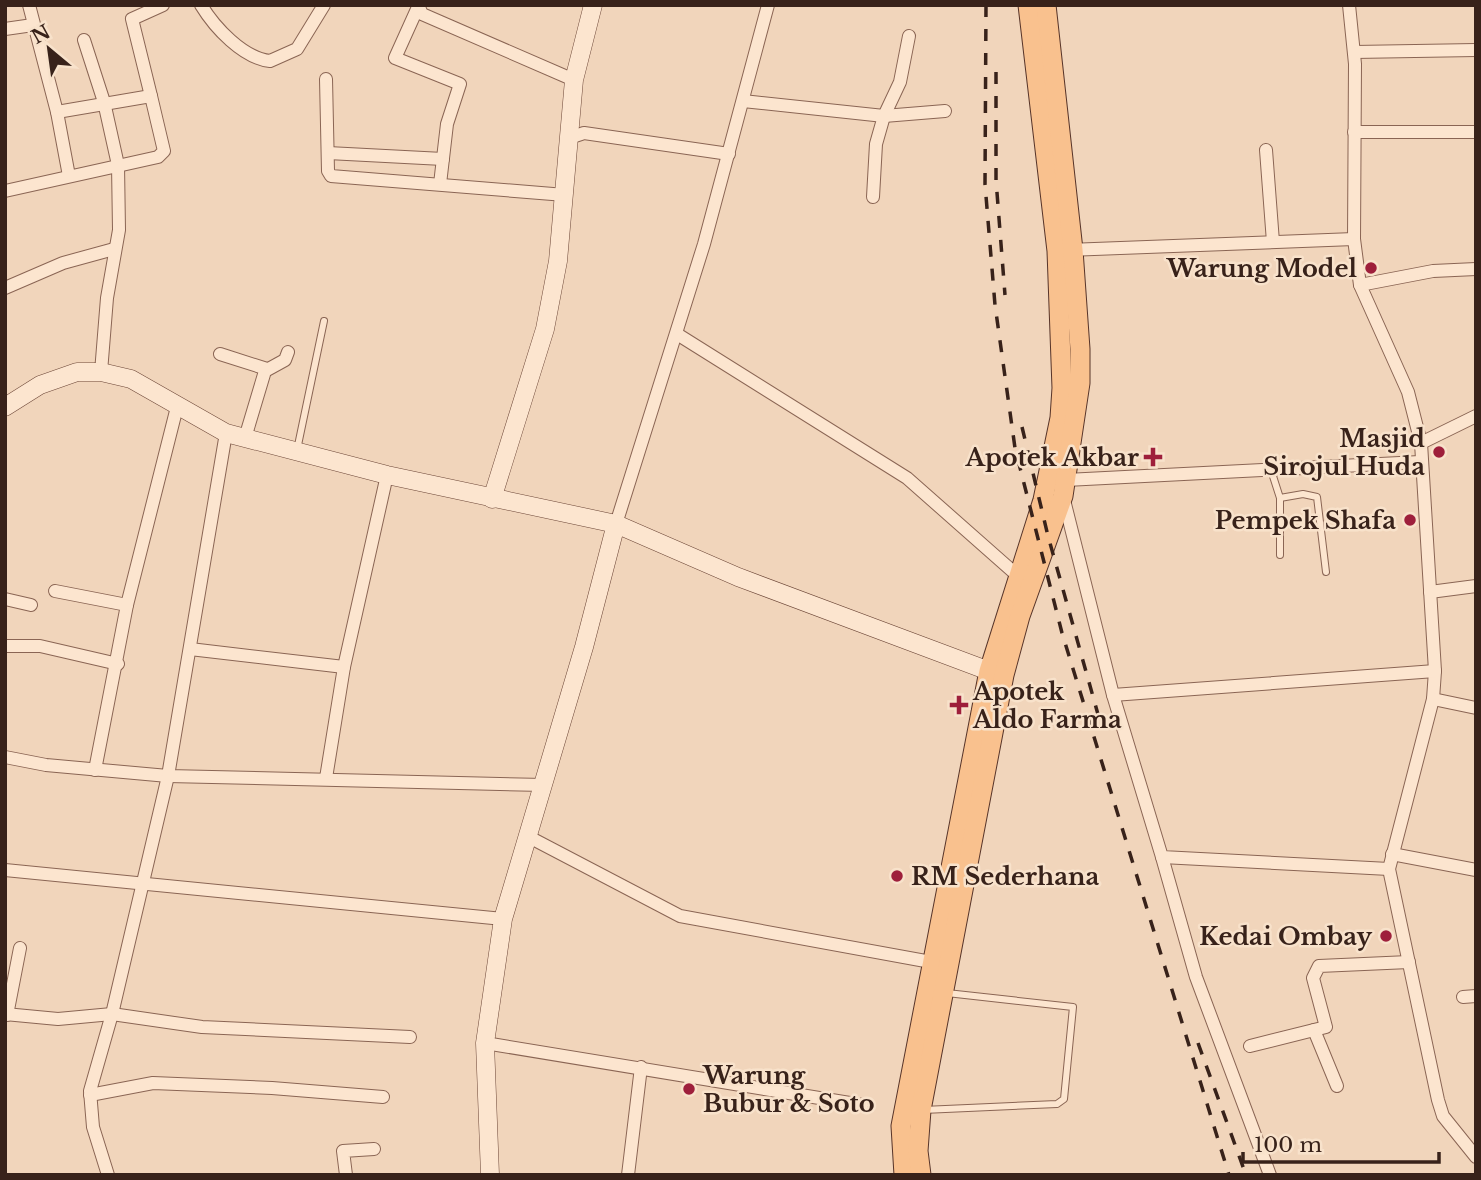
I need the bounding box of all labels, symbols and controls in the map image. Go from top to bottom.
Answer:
north arrow [14,14,84,84]
text: N [28,20,55,49]
place label: Warung Model [1166,254,1357,283]
marker: Warung Model [1363,260,1379,276]
place label: Masjid Sirojul Huda [1263,424,1425,481]
place label: Apotek Akbar [965,443,1139,472]
marker: Masjid Sirojul Huda [1431,444,1447,460]
marker: Apotek Akbar [1145,449,1161,465]
place label: Pempek Shafa [1215,506,1396,535]
marker: Pempek Shafa [1402,512,1418,528]
place label: Apotek Aldo Farma [972,677,1122,734]
marker: Apotek Aldo Farma [951,697,967,713]
place label: RM Sederhana [911,862,1099,891]
marker: RM Sederhana [889,868,905,884]
place label: Kedai Ombay [1199,922,1372,951]
marker: Kedai Ombay [1378,928,1394,944]
place label: Warung Bubur & Soto [702,1061,875,1118]
marker: Warung Bubur & Soto [681,1081,697,1097]
scale bar [1243,1120,1439,1164]
text: 100 m [1254,1132,1322,1158]

